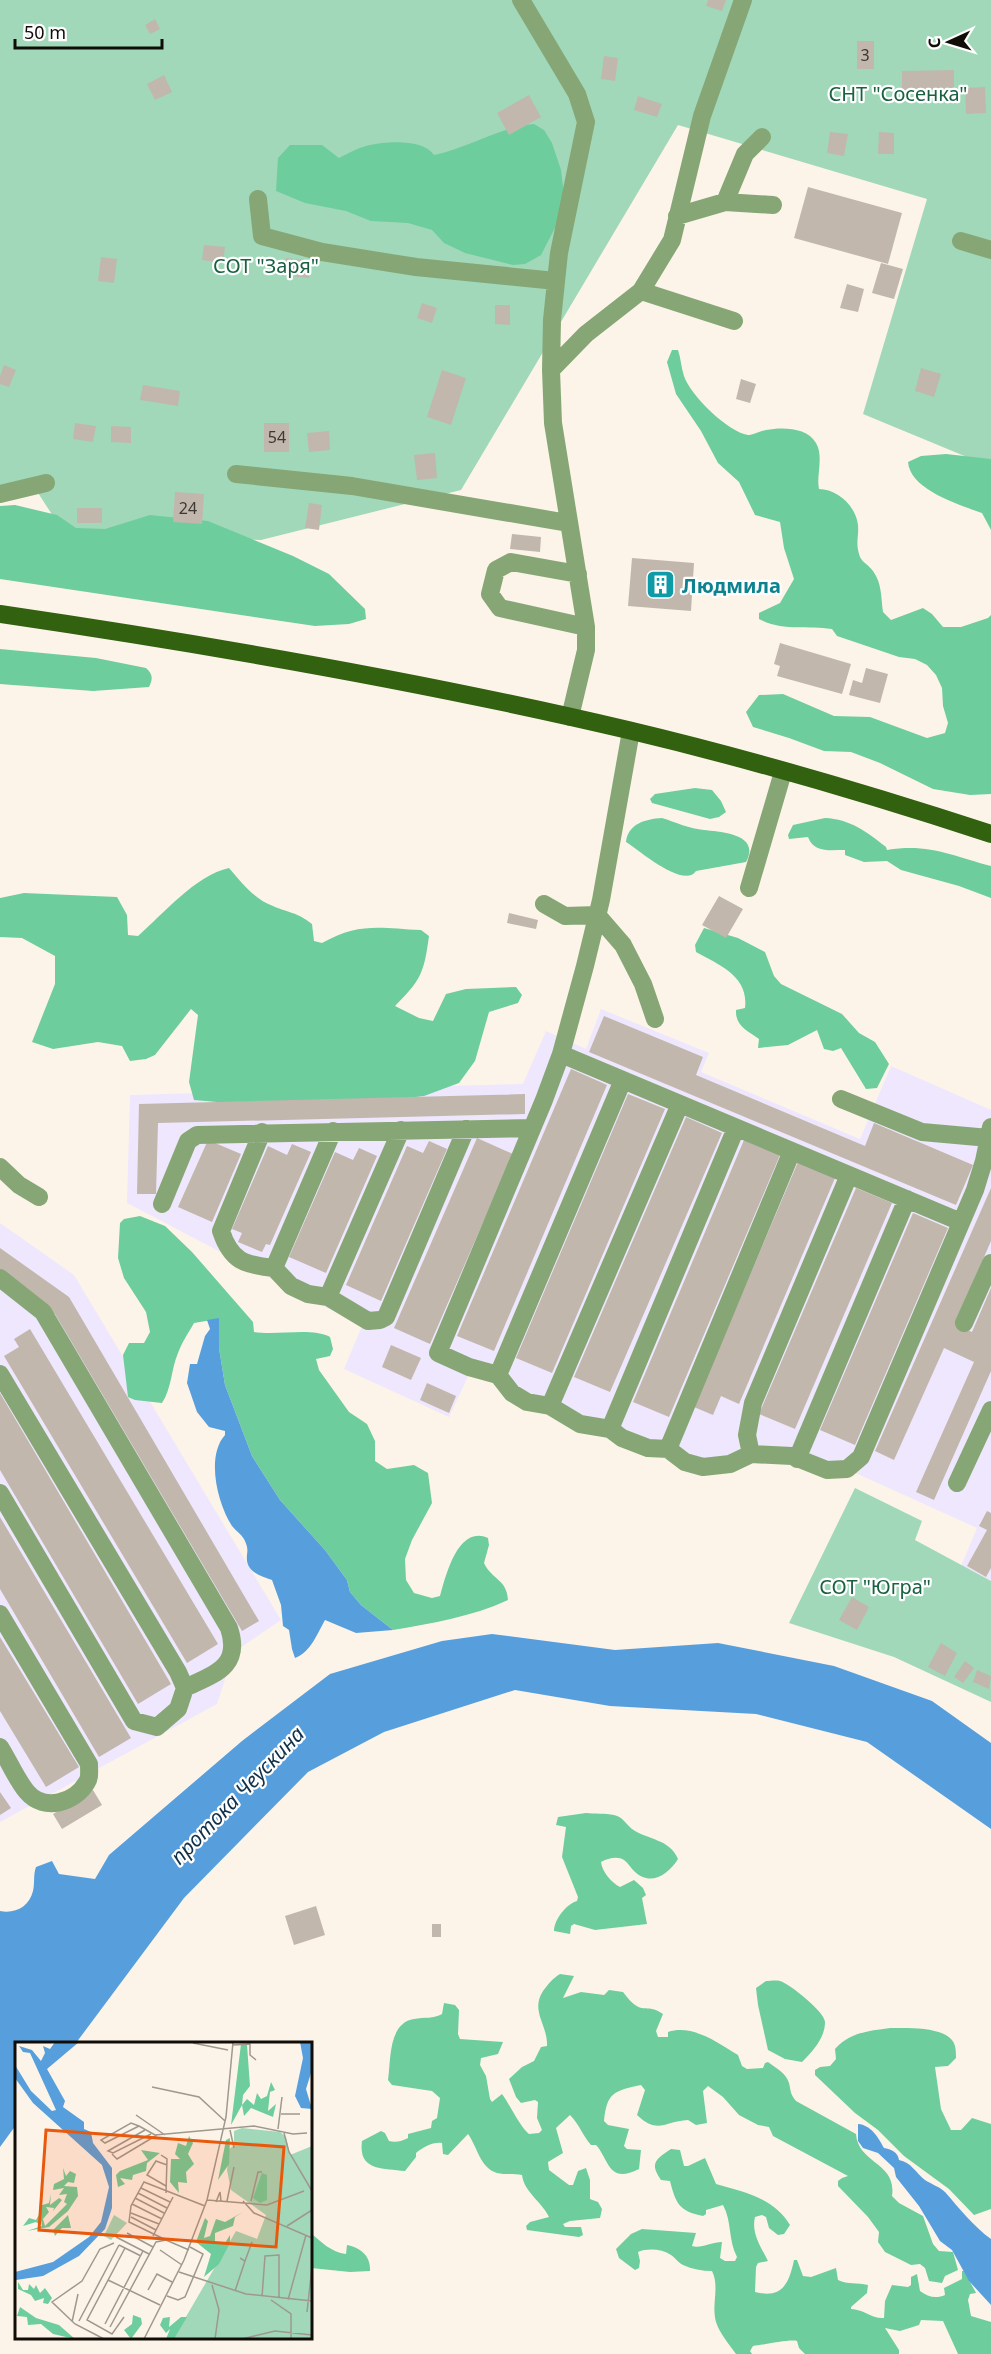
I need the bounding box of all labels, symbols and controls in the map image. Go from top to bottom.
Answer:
scale bar [15,12,162,50]
north arrow [919,12,979,72]
text: 50 m [24,20,66,44]
text: С [923,37,945,49]
house number: 3 [860,44,870,66]
park label: СНТ "Сосенка" [828,80,968,107]
park label: СОТ "Заря" [213,252,319,279]
house number: 54 [268,426,286,448]
house number: 24 [179,497,197,519]
building icon: Людмила [645,569,677,601]
place label: Людмила [682,572,781,599]
park label: СОТ "Югра" [819,1573,931,1600]
water label: протока Чеускина [164,1720,310,1870]
inset map [15,2042,312,2339]

